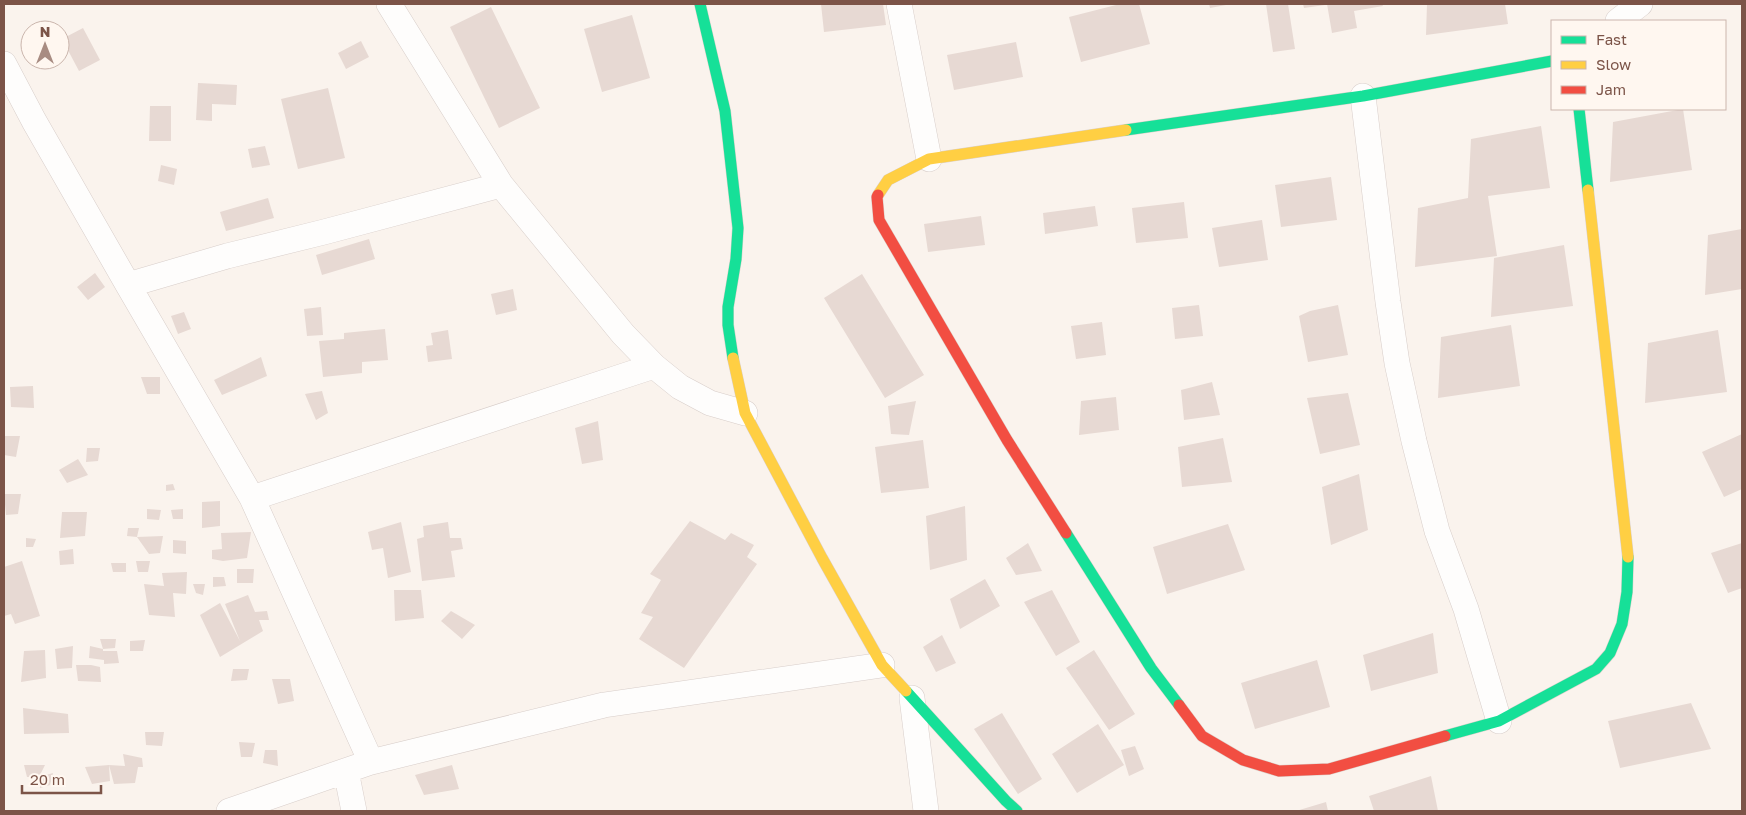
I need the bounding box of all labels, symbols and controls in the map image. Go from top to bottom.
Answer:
north arrow [20,20,70,70]
legend [1551,20,1726,110]
text: N [40,23,50,40]
text: Fast [1596,30,1627,48]
text: Slow [1596,55,1631,73]
text: Jam [1596,80,1626,98]
scale bar [22,762,101,794]
text: 20 m [30,770,65,788]

